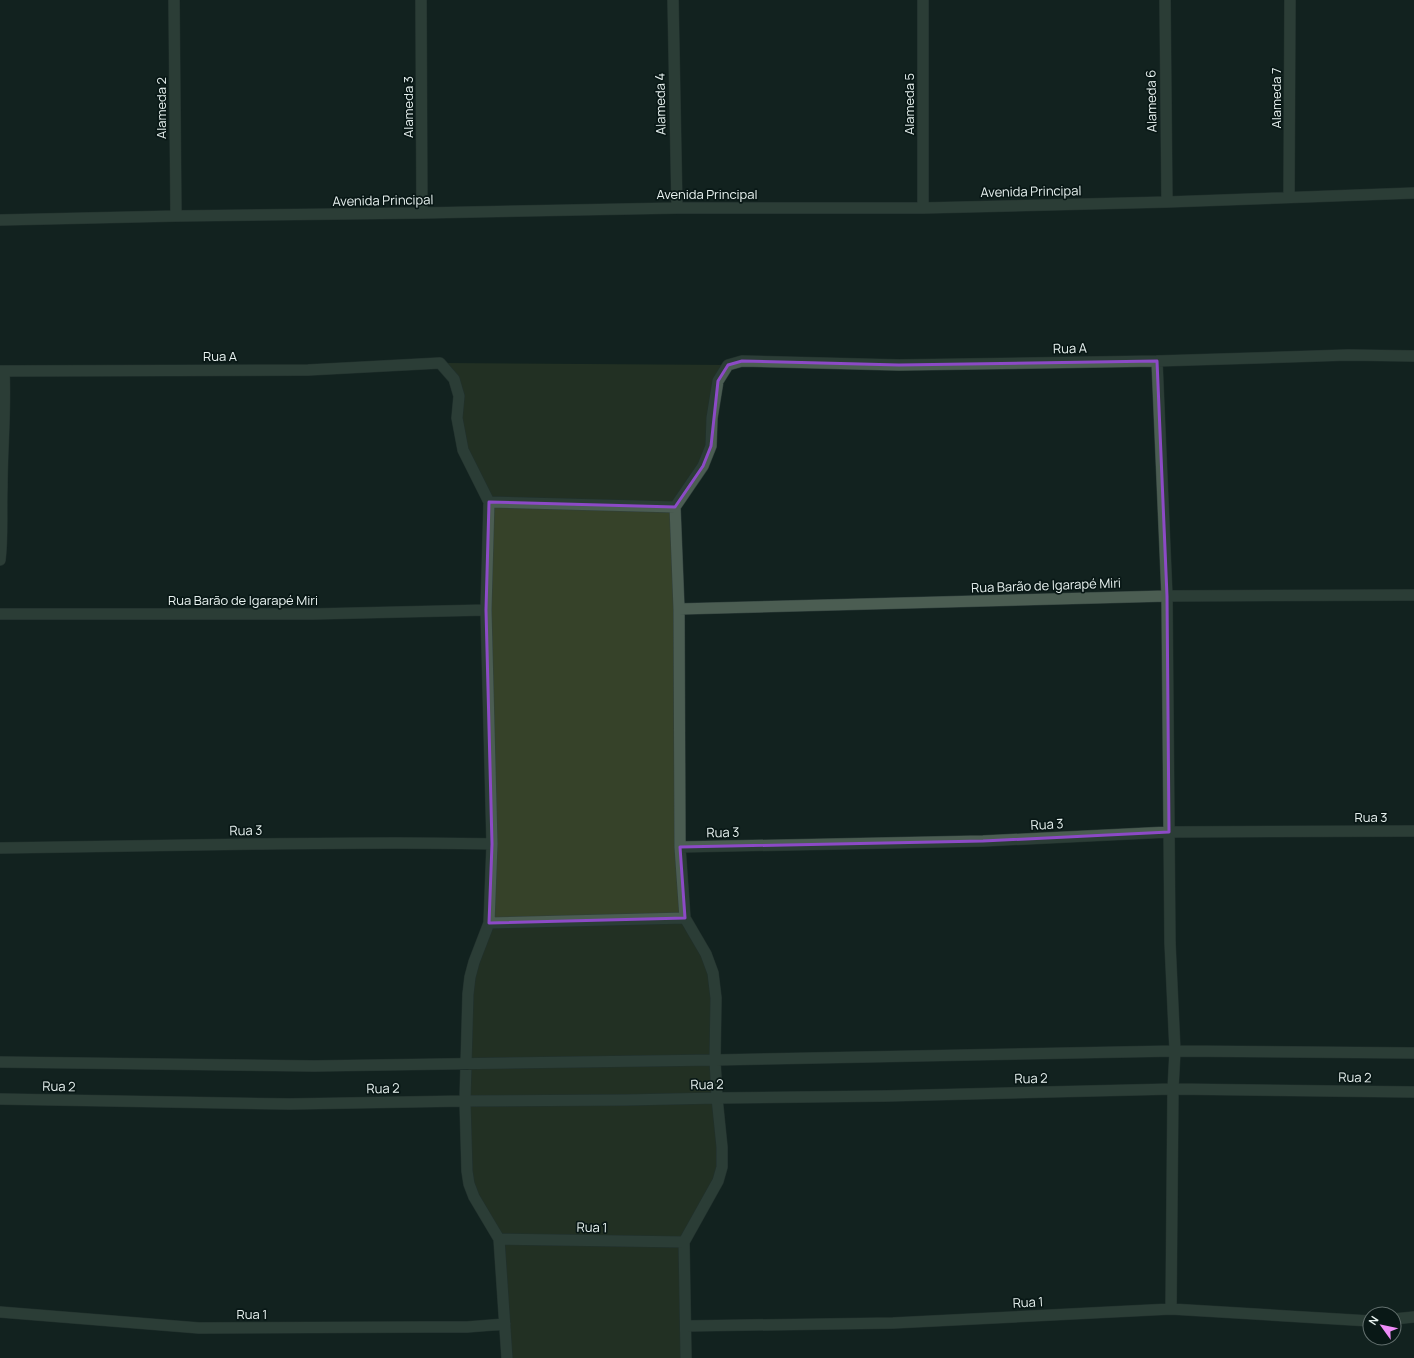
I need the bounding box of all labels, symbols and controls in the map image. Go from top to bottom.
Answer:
street label: Alameda 7 [1267,67,1285,129]
street label: Alameda 6 [1141,70,1161,132]
street label: Alameda 4 [650,72,670,135]
street label: Alameda 5 [900,73,918,135]
street label: Alameda 3 [399,76,417,138]
street label: Alameda 2 [152,77,170,139]
street label: Avenida Principal [980,181,1082,201]
street label: Avenida Principal [657,185,758,203]
street label: Avenida Principal [332,190,434,210]
street label: Rua A [1053,339,1087,357]
street label: Rua A [203,347,237,365]
street label: Rua Barão de Igarapé Miri [971,573,1121,597]
street label: Rua Barão de Igarapé Miri [168,591,318,609]
street label: Rua 3 [1355,808,1387,826]
street label: Rua 3 [1030,814,1064,834]
street label: Rua 3 [229,821,263,839]
street label: Rua 3 [706,823,740,841]
street label: Rua 2 [1338,1068,1372,1086]
street label: Rua 2 [1014,1069,1048,1087]
street label: Rua 2 [690,1075,724,1093]
street label: Rua 2 [42,1077,76,1095]
street label: Rua 2 [366,1079,400,1097]
street label: Rua 1 [576,1218,608,1236]
street label: Rua 1 [1012,1292,1044,1312]
street label: Rua 1 [237,1305,267,1323]
north arrow [1362,1306,1402,1346]
text: N [1365,1313,1382,1328]

